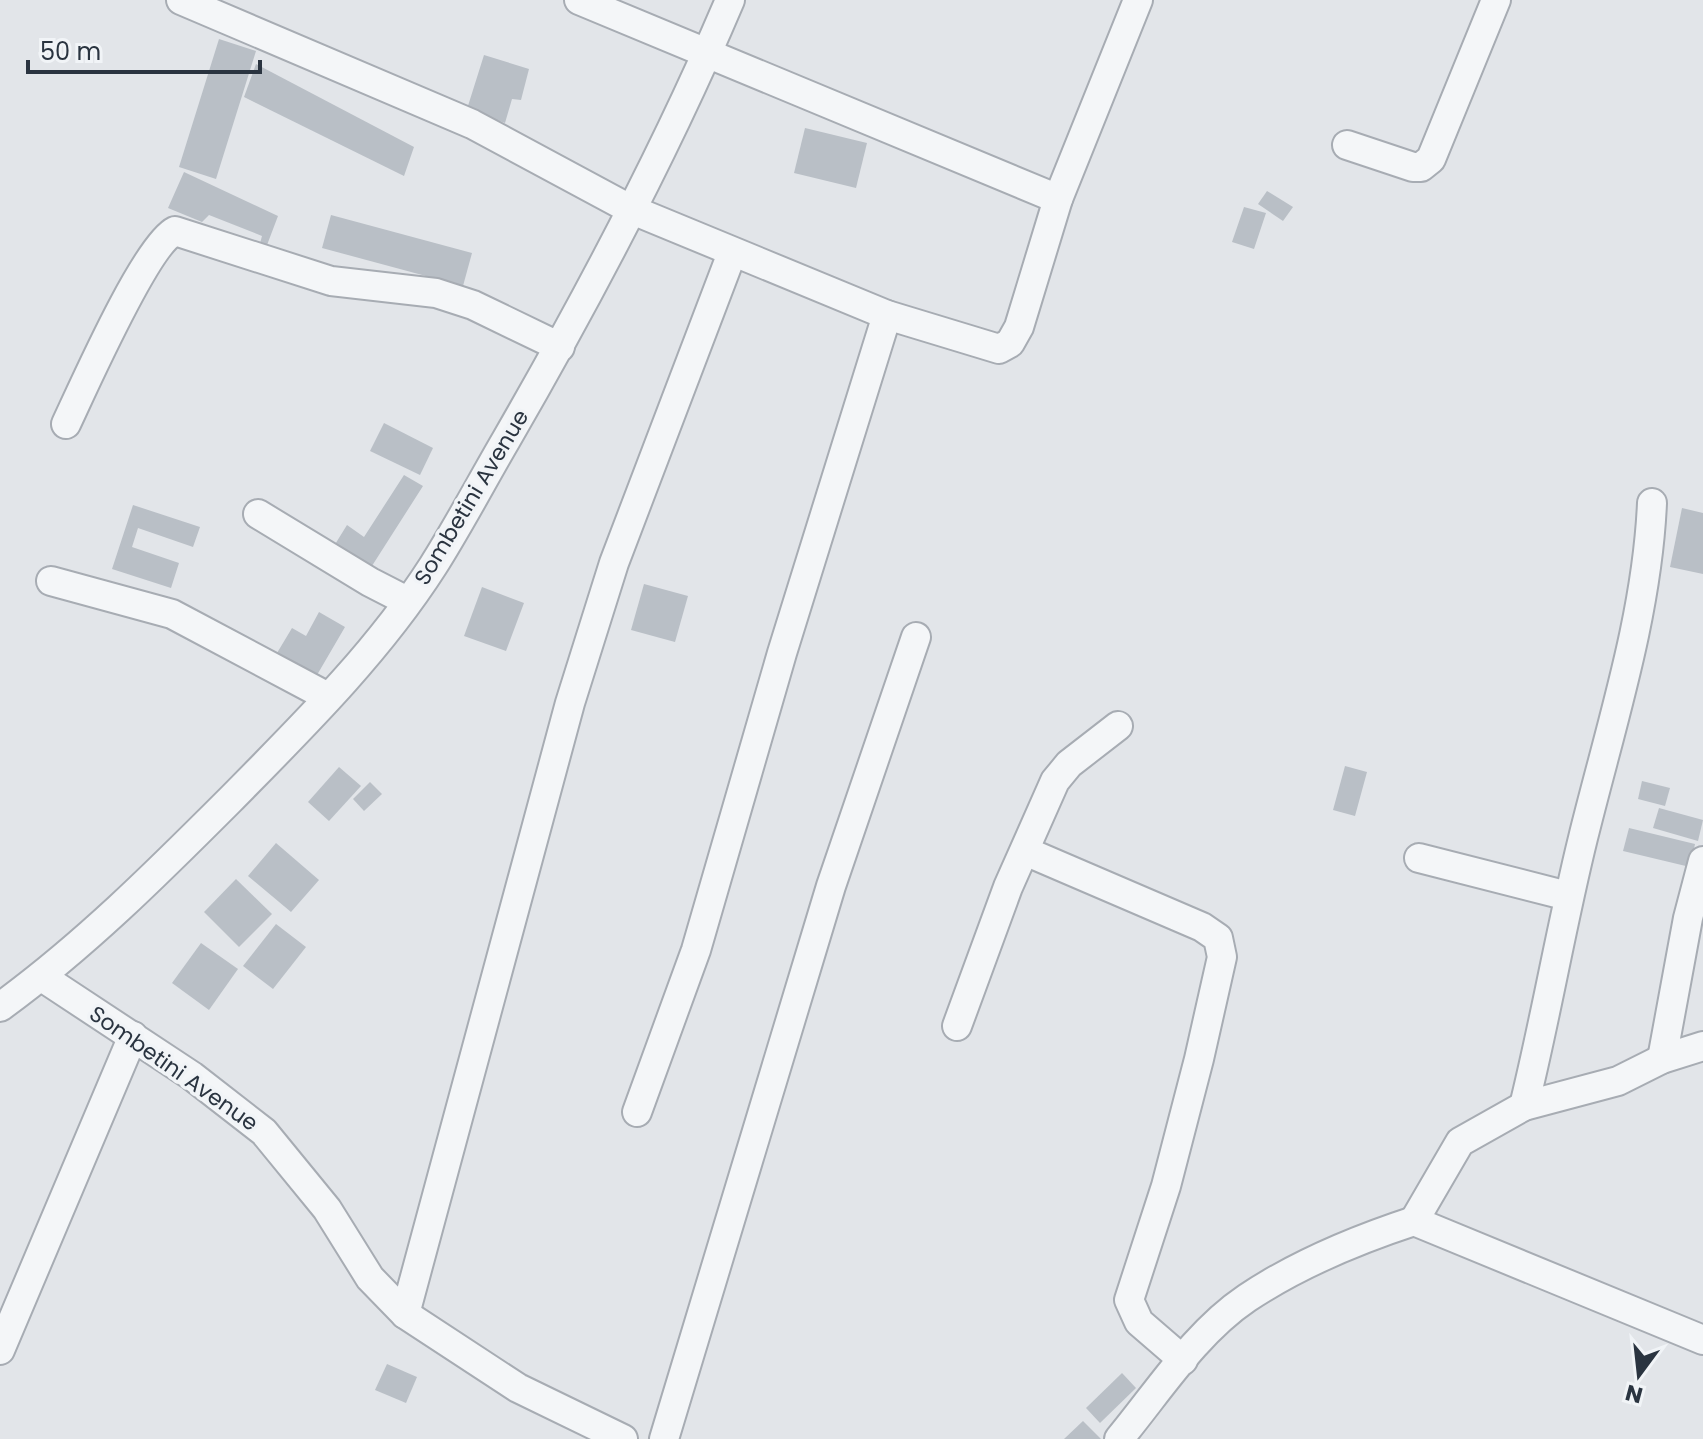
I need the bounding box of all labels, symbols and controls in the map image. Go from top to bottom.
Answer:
scale bar [28,24,260,74]
text: 50 m [40,35,101,68]
street label: Sombetini Avenue [407,404,536,591]
street label: Sombetini Avenue [83,998,264,1138]
north arrow [1599,1335,1679,1415]
text: N [1622,1377,1646,1411]

